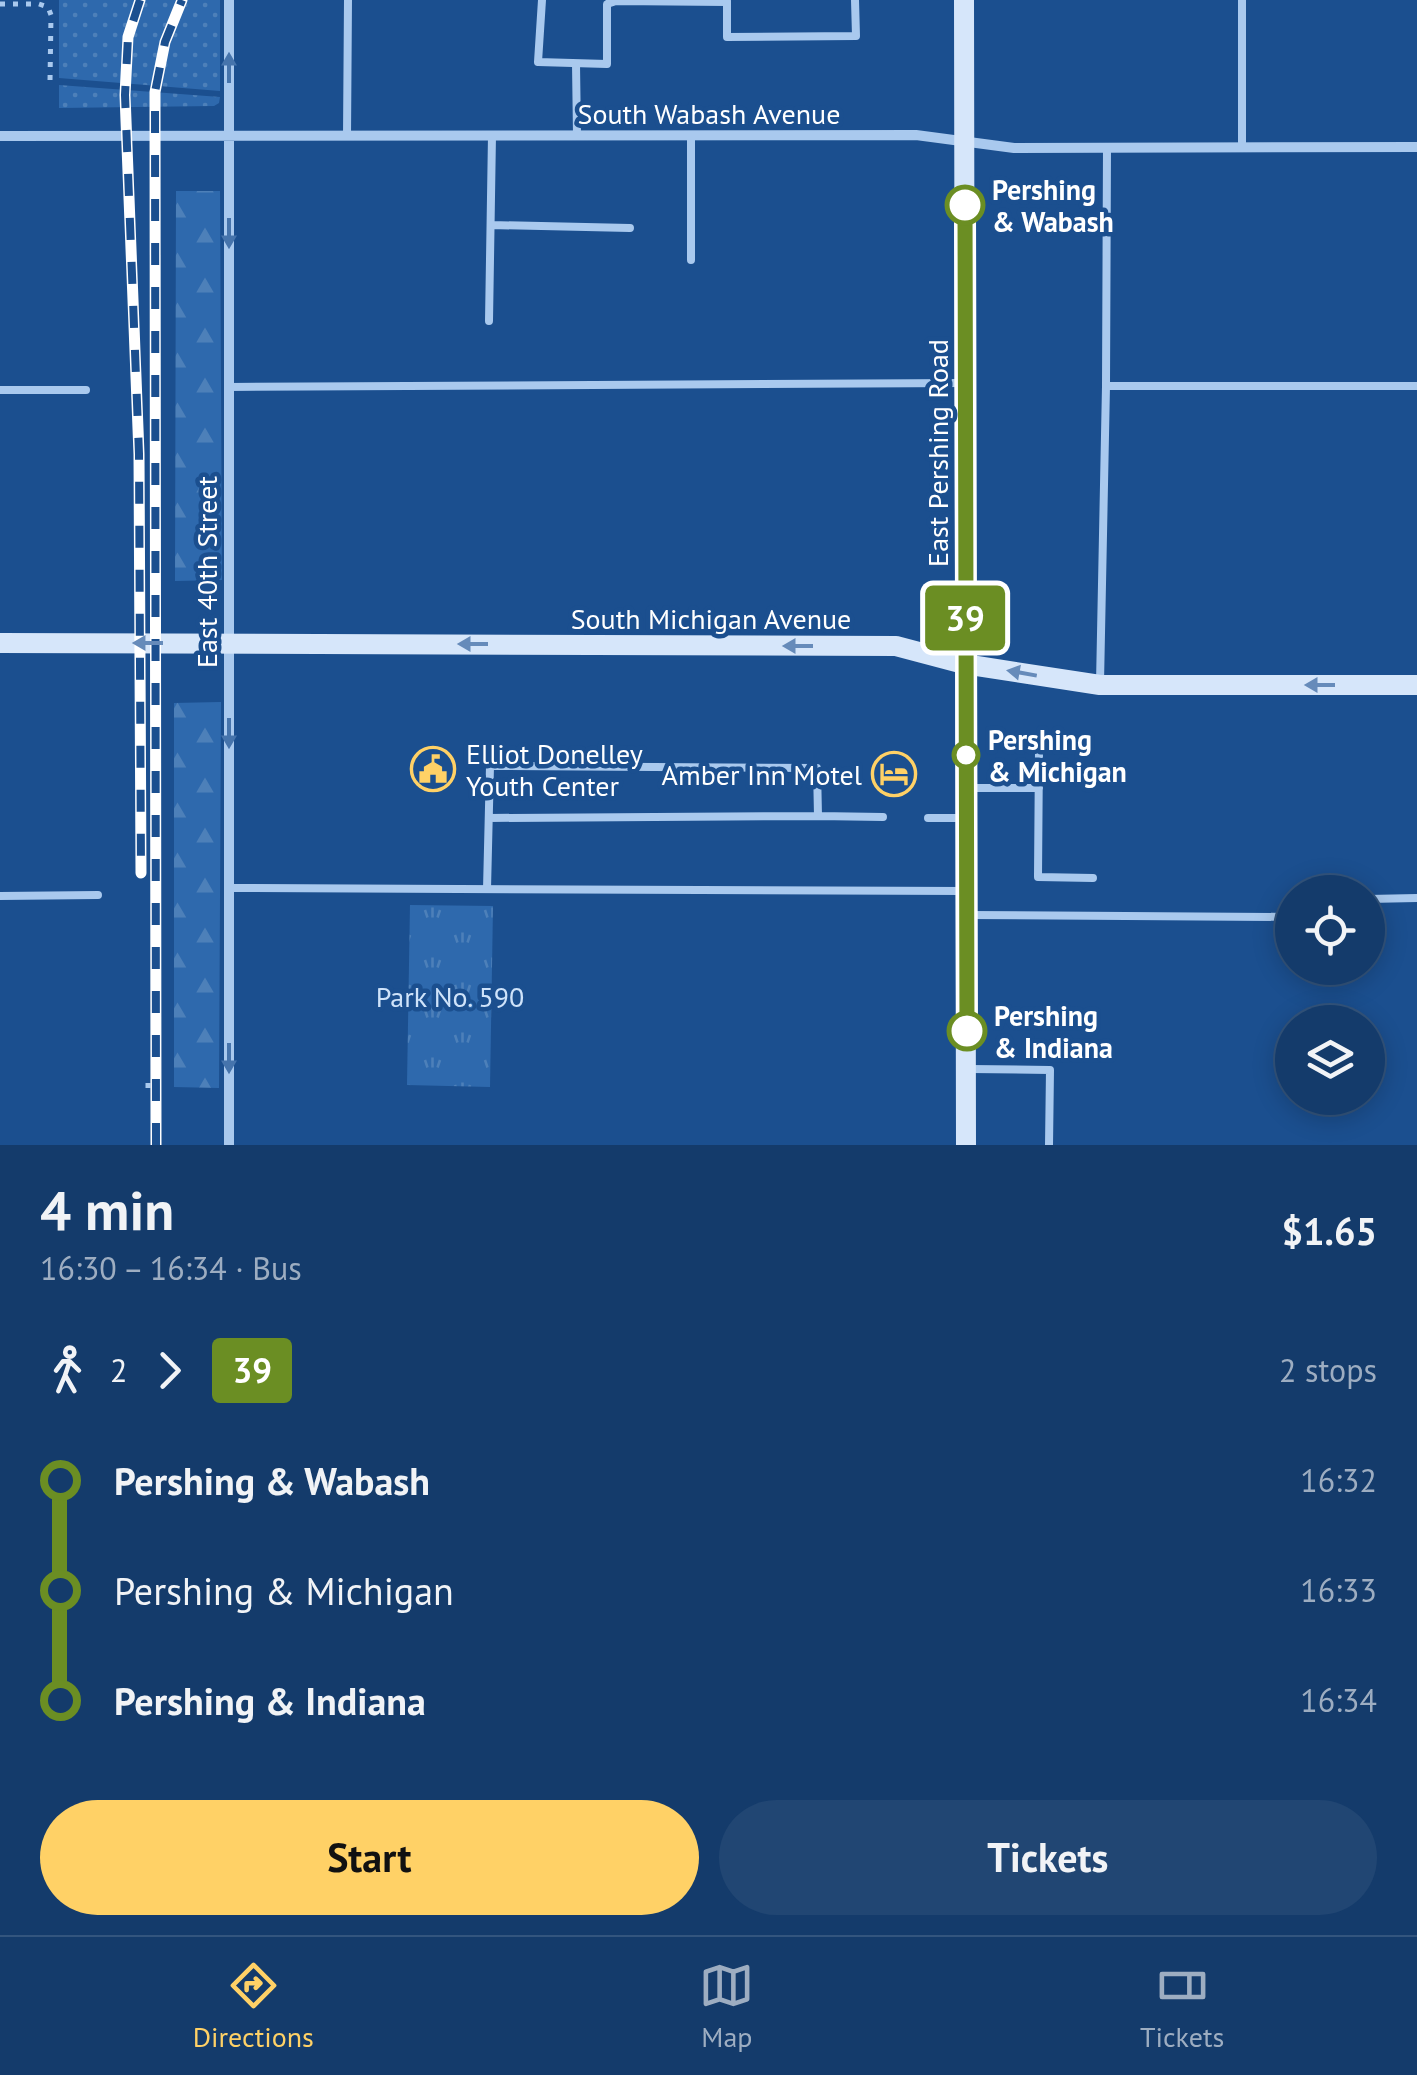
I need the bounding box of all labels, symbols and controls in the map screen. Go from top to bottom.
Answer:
one-way arrow [221,51,237,83]
street label: South Wabash Avenue [578,95,840,132]
place label: Pershing & Wabash [992,171,1114,240]
marker: Pershing & Wabash [946,186,984,224]
one-way arrow [221,218,237,250]
street label: East Pershing Road [919,339,956,567]
street label: East 40th Street [188,476,225,668]
line badge: 39 [920,586,1010,650]
text: 39 [945,595,985,641]
street label: South Michigan Avenue [571,600,851,637]
one-way arrow [132,635,164,651]
one-way arrow [457,636,489,652]
one-way arrow [782,637,814,653]
one-way arrow [1005,665,1037,680]
one-way arrow [1303,677,1335,693]
one-way arrow [221,718,237,750]
place label: Pershing & Michigan [988,721,1127,790]
place label: Elliot Donelley Youth Center [466,735,643,804]
marker: Pershing & Michigan [953,742,979,768]
public building icon: Elliot Donelley Youth Center [410,746,456,792]
hotel icon: Amber Inn Motel [871,751,917,797]
place label: Amber Inn Motel [662,756,862,793]
map controls [1275,875,1385,1115]
button: locate [1275,875,1385,985]
park label: Park No. 590 [376,978,524,1015]
place label: Pershing & Indiana [994,997,1113,1066]
button: layers [1275,1005,1385,1115]
marker: Pershing & Indiana [948,1012,986,1050]
one-way arrow [221,1043,237,1075]
text: 4 min [40,1174,174,1245]
text: $1.65 [1281,1206,1377,1255]
text: 16:30 – 16:34 · Bus [40,1247,302,1289]
icon: walk [40,1343,95,1398]
icon: forward [142,1343,197,1398]
text: 39 [232,1347,272,1393]
text: 2 [110,1349,127,1391]
text: 2 stops [1279,1349,1377,1391]
text: Pershing & Wabash [114,1456,430,1505]
text: 16:32 [1300,1459,1377,1501]
text: Pershing & Michigan [114,1566,454,1615]
text: 16:33 [1300,1569,1377,1611]
text: Pershing & Indiana [114,1676,426,1725]
text: 16:34 [1300,1679,1377,1721]
button: Start [40,1800,699,1915]
button: Tickets [719,1800,1377,1915]
tab: Directions [193,1958,314,2055]
tab: Map [699,1958,754,2055]
tab: Tickets [1140,1958,1224,2055]

